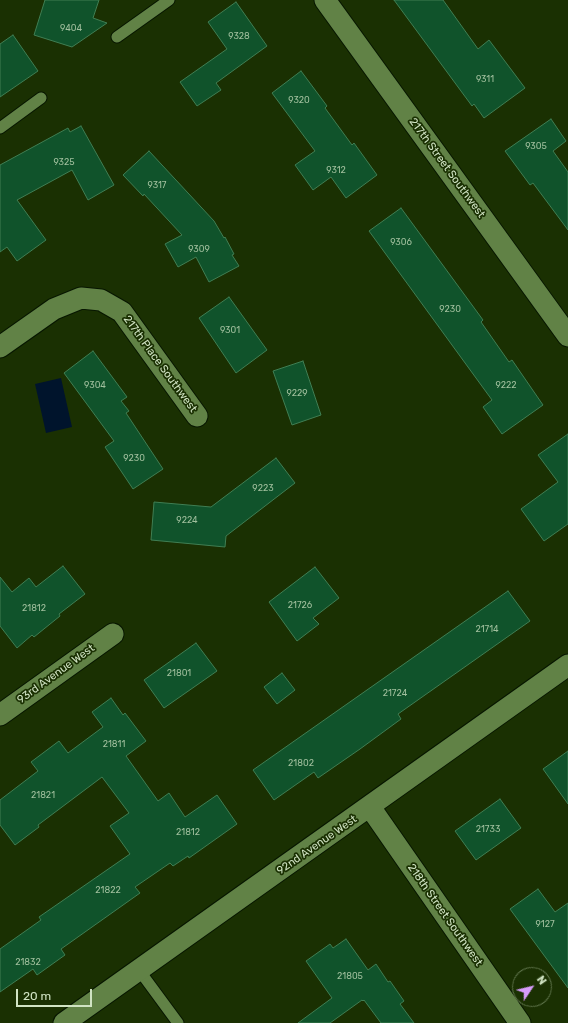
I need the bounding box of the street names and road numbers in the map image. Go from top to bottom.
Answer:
street label: 217th Street Southwest [406,115,488,221]
street label: 217th Place Southwest [120,313,200,415]
street label: 93rd Avenue West [15,642,97,706]
street label: 92nd Avenue West [274,812,360,878]
street label: 218th Street Southwest [405,861,485,969]

